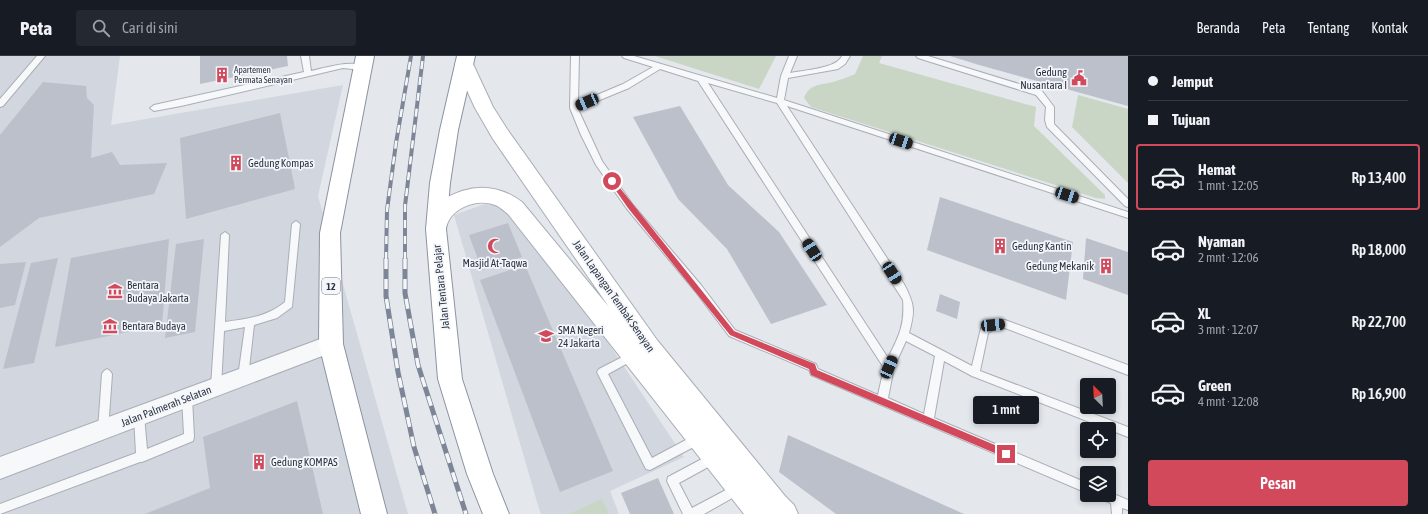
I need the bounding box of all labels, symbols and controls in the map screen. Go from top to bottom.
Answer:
search box [76,10,356,46]
text: Peta [20,17,52,39]
icon: search [90,17,112,39]
text: Cari di sini [122,19,178,36]
text: Beranda [1197,20,1240,36]
text: Peta [1262,20,1286,36]
text: Tentang [1308,20,1349,36]
text: Kontak [1371,20,1408,36]
place label: Apartemen Permata Senayan [234,65,292,85]
building icon: Apartemen Permata Senayan [213,66,231,84]
place label: Gedung Nusantara I [1020,66,1067,91]
public building icon: Gedung Nusantara I [1070,69,1088,87]
text: Jemput [1172,73,1213,90]
car [574,92,600,112]
text: Tujuan [1172,111,1210,128]
car [888,132,914,150]
building icon: Gedung Kompas [227,154,245,172]
place label: Gedung Kompas [248,157,313,169]
icon: car [1150,159,1186,195]
text: Hemat [1198,161,1236,178]
text: Rp 13,400 [1351,169,1406,186]
route start [603,172,621,190]
text: 1 mnt · 12:05 [1198,178,1259,193]
car [1054,186,1080,204]
icon: car [1150,231,1186,267]
text: Nyaman [1198,233,1245,250]
mosque icon: Masjid At-Taqwa [486,237,504,255]
car [800,237,824,263]
building icon: Gedung Kantin [991,237,1009,255]
street label: Jalan Lapangan Tembak Senayan [571,238,657,354]
place label: Gedung Kantin [1012,240,1072,252]
text: Rp 18,000 [1351,241,1406,258]
street label: Jalan Tentara Pelajar [431,243,451,330]
text: 2 mnt · 12:06 [1198,250,1259,265]
place label: Masjid At-Taqwa [463,257,527,269]
building icon: Gedung Mekanik [1097,257,1115,275]
car [880,260,904,286]
place label: Gedung Mekanik [1026,260,1094,272]
road number: 12 [322,278,340,294]
place label: Bentara Budaya Jakarta [127,279,189,304]
museum icon: Bentara Budaya Jakarta [106,282,124,300]
icon: car [1150,303,1186,339]
text: XL [1198,305,1211,322]
text: Rp 22,700 [1351,313,1406,330]
museum icon: Bentara Budaya [101,317,119,335]
car [981,318,1005,332]
place label: Bentara Budaya [122,320,186,332]
text: 3 mnt · 12:07 [1198,322,1259,337]
place label: SMA Negeri 24 Jakarta [558,324,604,349]
school or university icon: SMA Negeri 24 Jakarta [537,327,555,345]
car [879,354,899,380]
icon: car [1150,375,1186,411]
text: Green [1198,377,1231,394]
north arrow [1080,378,1116,414]
map controls [1080,378,1116,502]
street label: Jalan Palmerah Selatan [119,383,213,429]
text: Rp 16,900 [1351,385,1406,402]
text: 4 mnt · 12:08 [1198,394,1259,409]
callout: 1 mnt [973,396,1039,424]
text: 1 mnt [992,402,1020,417]
button: locate [1080,422,1116,458]
route end [997,445,1015,463]
building icon: Gedung KOMPAS [250,453,268,471]
place label: Gedung KOMPAS [271,456,338,468]
button: Pesan [1148,460,1408,506]
button: layers [1080,466,1116,502]

